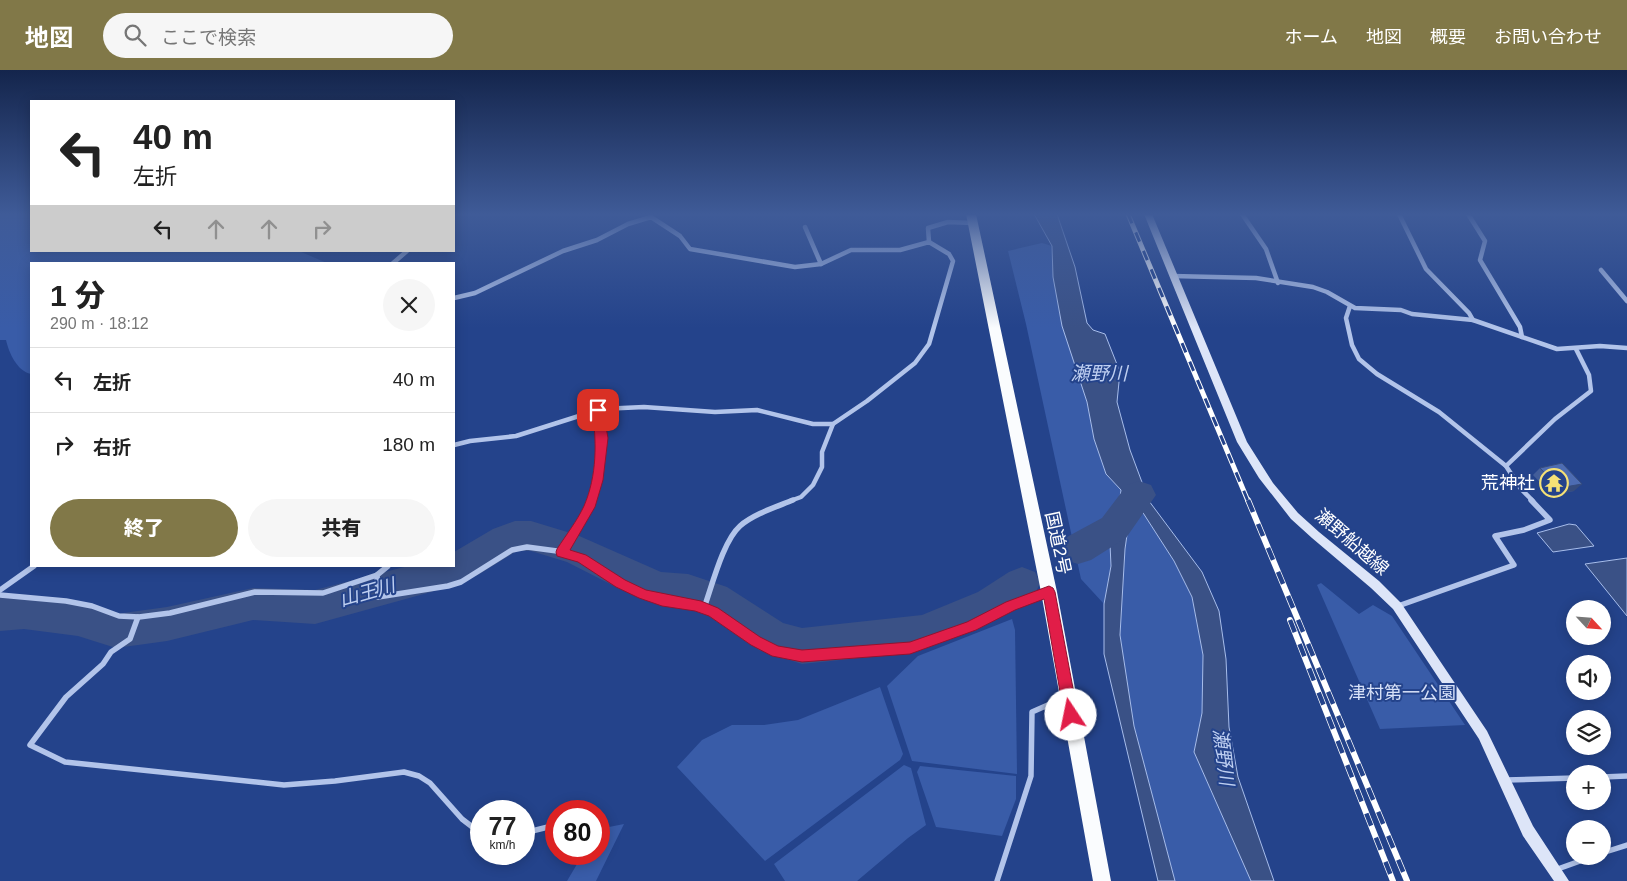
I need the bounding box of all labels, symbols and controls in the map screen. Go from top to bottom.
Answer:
search box [103,13,453,58]
icon: search [121,21,149,49]
text: 地図 [25,24,73,51]
text: ここで検索 [161,27,256,48]
text: ホーム [1285,27,1338,47]
text: 地図 [1366,27,1402,47]
text: 概要 [1430,27,1466,47]
text: お問い合わせ [1494,27,1602,47]
text: 40 m [133,117,213,156]
icon: left [50,120,115,185]
text: 左折 [133,164,177,189]
icon: left [149,215,177,243]
icon: ahead [202,215,230,243]
icon: ahead [255,215,283,243]
icon: right [308,215,336,243]
text: 1 分 [50,279,105,312]
button: close [383,279,435,331]
text: 290 m · 18:12 [50,315,149,332]
water label: 瀬野川 [1070,363,1129,384]
icon: left [50,366,78,394]
text: 40 m [393,369,435,390]
text: 左折 [93,372,131,393]
pin [577,389,619,431]
icon: arrive [584,396,612,424]
icon: right [50,431,78,459]
text: 180 m [382,434,435,455]
text: 右折 [93,437,131,458]
temple icon: 荒神社 [1539,468,1569,498]
place label: 荒神社 [1481,473,1535,493]
button: 終了 [50,499,238,557]
button: 共有 [248,499,435,557]
street label: 瀬野船越線 [1311,505,1393,579]
street label: 国道2号 [1042,510,1074,576]
water label: 山王川 [337,574,399,610]
north arrow [1566,600,1611,645]
map controls [1566,600,1611,865]
button: sound [1566,655,1611,700]
park label: 津村第一公園 [1348,683,1456,703]
position arrow [1044,688,1096,740]
button: layers [1566,710,1611,755]
water label: 瀬野川 [1210,727,1238,789]
button: + [1566,765,1611,810]
speed limit sign: 80 [545,800,610,865]
text: 77 [489,812,516,840]
button: − [1566,820,1611,865]
text: km/h [489,838,516,852]

